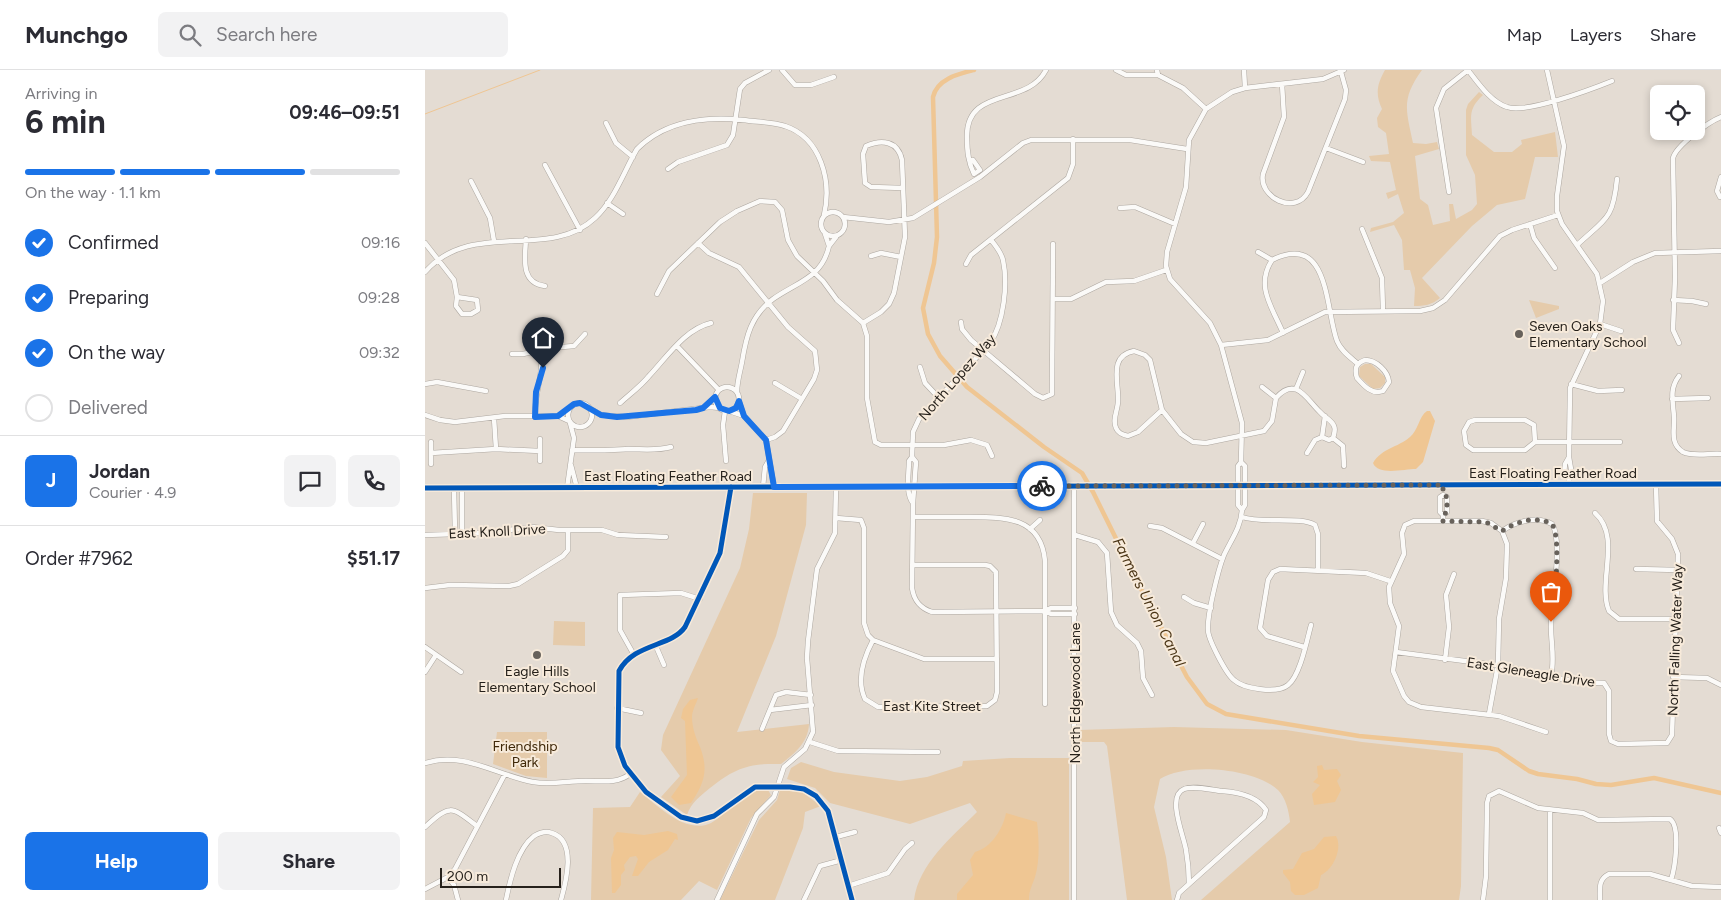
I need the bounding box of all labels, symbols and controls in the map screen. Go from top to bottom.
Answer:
search box [158,12,508,57]
text: Munchgo [25,20,128,49]
icon: search [176,21,204,49]
text: Search here [216,23,317,46]
text: Map [1507,24,1542,46]
text: Layers [1570,24,1622,46]
text: Share [1650,24,1696,46]
text: Arriving in [25,84,97,103]
map controls [1650,85,1705,140]
button: locate [1650,85,1705,140]
text: 09:46–09:51 [289,101,400,124]
text: 6 min [25,103,106,141]
text: On the way · 1.1 km [25,183,161,202]
icon: check [25,229,53,257]
text: Confirmed [68,231,159,254]
text: 09:16 [361,233,400,252]
icon: check [25,284,53,312]
text: Preparing [68,286,149,309]
text: 09:28 [358,288,400,307]
pin [522,317,564,368]
place label: Seven Oaks Elementary School [1529,318,1647,351]
icon: home [529,324,557,352]
marker: Seven Oaks Elementary School [1513,328,1525,340]
street label: North Lopez Way [915,330,1000,424]
icon: check [25,339,53,367]
text: On the way [68,341,165,364]
text: 09:32 [359,343,400,362]
text: Delivered [68,396,148,419]
button: chat [284,455,336,507]
button: phone [348,455,400,507]
text: Jordan [89,460,150,483]
courier [1017,461,1067,511]
street label: East Floating Feather Road [1469,465,1637,482]
street label: East Floating Feather Road [584,468,752,485]
text: J [46,469,56,492]
icon: bike [1028,472,1056,500]
text: Courier · 4.9 [89,483,176,502]
street label: East Knoll Drive [448,520,546,543]
water label: Farmers Union Canal [1109,535,1190,670]
text: Order #7962 [25,547,133,570]
text: $51.17 [347,547,400,570]
street label: North Falling Water Way [1664,563,1687,716]
pin [1530,571,1572,622]
icon: bag [1537,578,1565,606]
street label: North Edgewood Lane [1067,622,1084,764]
marker: Eagle Hills Elementary School [531,649,543,661]
street label: East Gleneagle Drive [1466,654,1597,691]
place label: Eagle Hills Elementary School [478,663,596,696]
street label: East Kite Street [883,698,981,715]
park label: Friendship Park [493,738,557,771]
button: Help [25,832,208,890]
button: Share [218,832,400,890]
scale bar [440,865,561,888]
text: 200 m [447,868,488,885]

